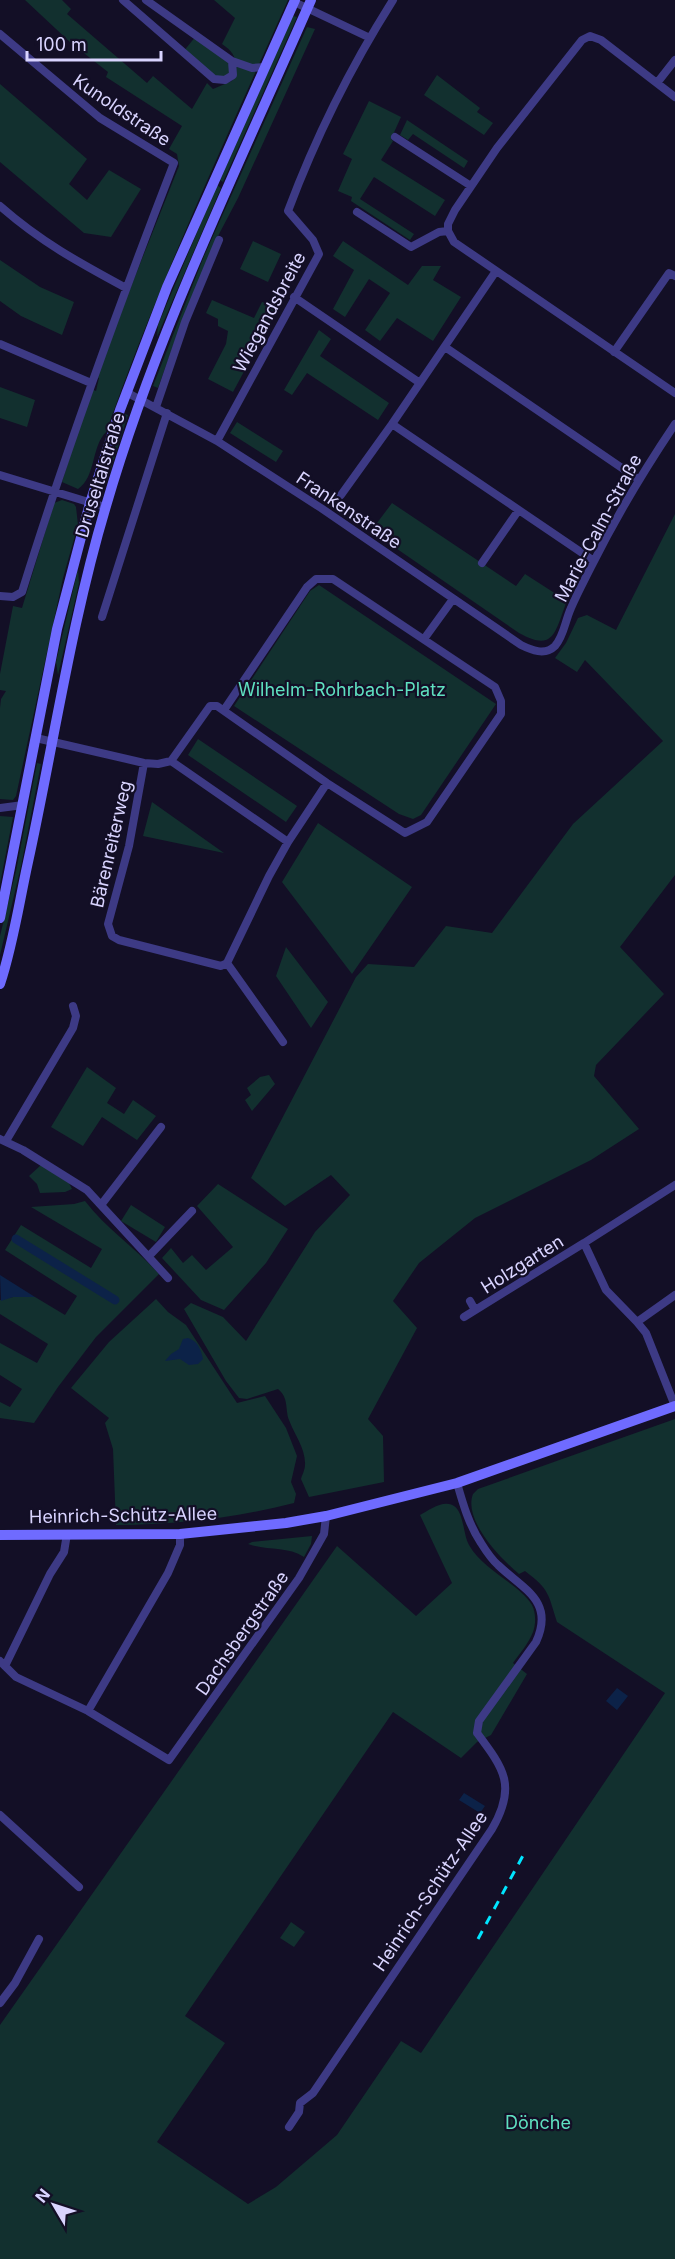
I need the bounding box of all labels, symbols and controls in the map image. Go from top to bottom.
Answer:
scale bar [27,24,160,62]
text: 100 m [36,34,87,55]
street label: Kunoldstraße [69,70,175,150]
street label: Wiegandsbreite [228,248,310,376]
street label: Druseltalstraße [71,410,129,540]
street label: Marie-Calm-Straße [550,451,646,605]
street label: Frankenstraße [293,467,405,553]
park label: Wilhelm-Rohrbach-Platz [238,679,446,700]
street label: Bärenreiterweg [86,778,136,910]
street label: Holzgarten [477,1230,567,1298]
street label: Heinrich-Schütz-Allee [29,1503,217,1527]
street label: Dachsbergstraße [191,1567,293,1699]
street label: Heinrich-Schütz-Allee [369,1807,491,1975]
park label: Dönche [505,2112,571,2133]
north arrow [24,2175,84,2235]
text: N [31,2185,54,2207]

